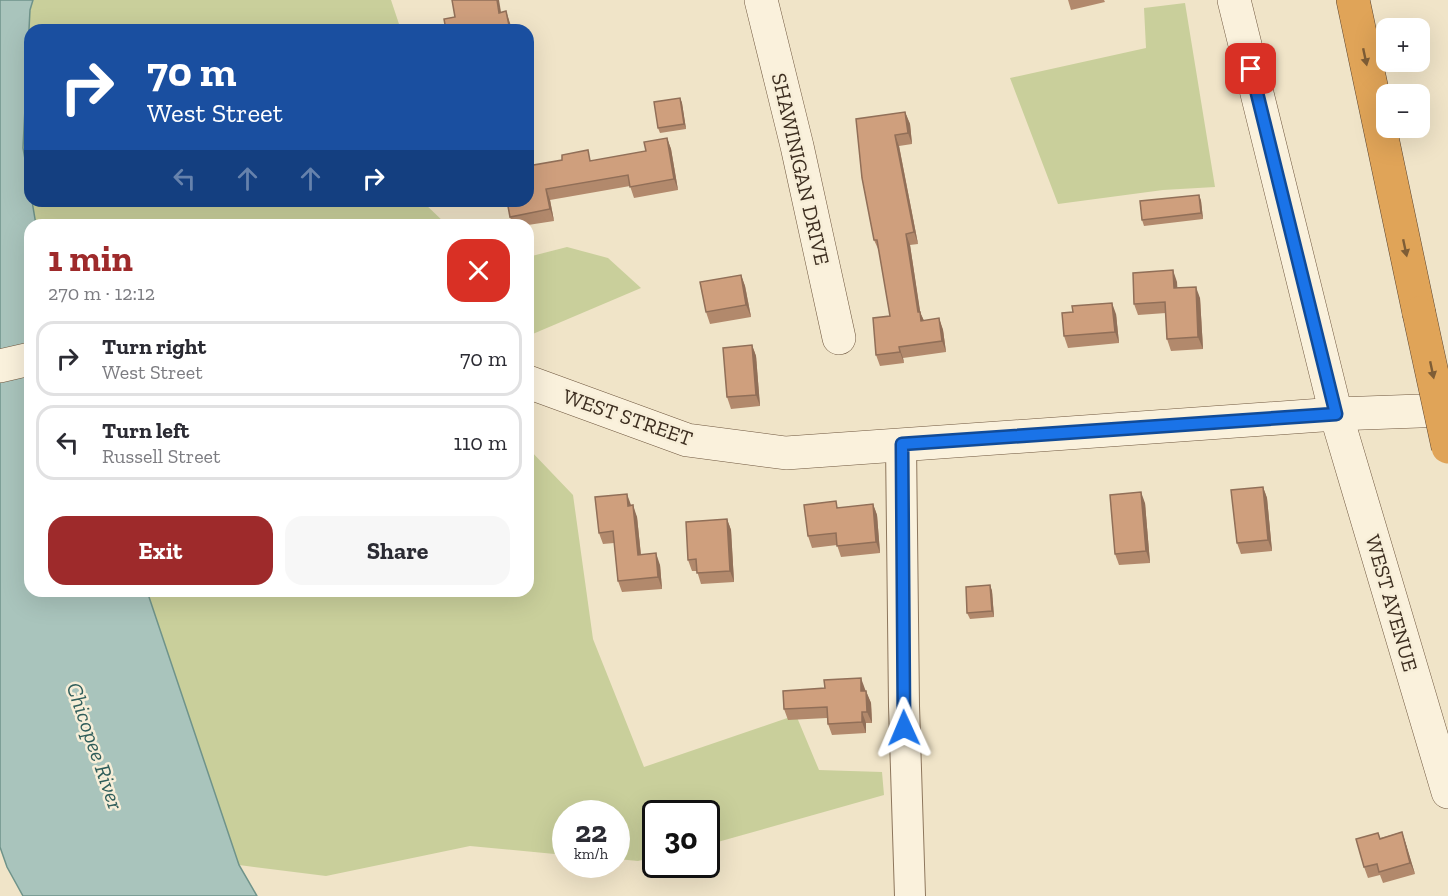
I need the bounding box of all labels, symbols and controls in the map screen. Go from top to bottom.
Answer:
map controls [1376,18,1430,138]
button: + [1376,18,1430,72]
pin [1225,43,1276,94]
text: 70 m [147,46,237,97]
icon: right [48,48,126,126]
one-way arrow [1361,48,1370,67]
icon: arrive [1234,52,1267,85]
street label: SHAWINIGAN DRIVE [767,71,835,267]
button: − [1376,84,1430,138]
text: West Street [147,97,283,129]
icon: left [168,162,201,195]
icon: ahead [231,162,264,195]
icon: ahead [294,162,327,195]
icon: right [357,162,390,195]
text: 1 min [48,237,133,280]
button: close [447,239,510,302]
one-way arrow [1401,239,1410,258]
text: 270 m · 12:12 [48,281,155,305]
text: Turn right [102,333,206,360]
icon: right [51,342,84,375]
text: 70 m [460,345,507,372]
text: West Street [102,360,203,384]
one-way arrow [1427,361,1437,380]
street label: WEST STREET [560,383,696,451]
text: Turn left [102,417,189,444]
icon: left [51,426,84,459]
text: 110 m [453,429,507,456]
text: Russell Street [102,444,220,468]
button: Exit [48,516,273,585]
button: Share [285,516,510,585]
street label: WEST AVENUE [1361,532,1423,674]
water label: Chicopee River [61,679,129,813]
position arrow [872,696,936,760]
speed limit sign: 30 [642,800,720,878]
text: 22 [575,814,607,850]
text: km/h [574,845,608,863]

